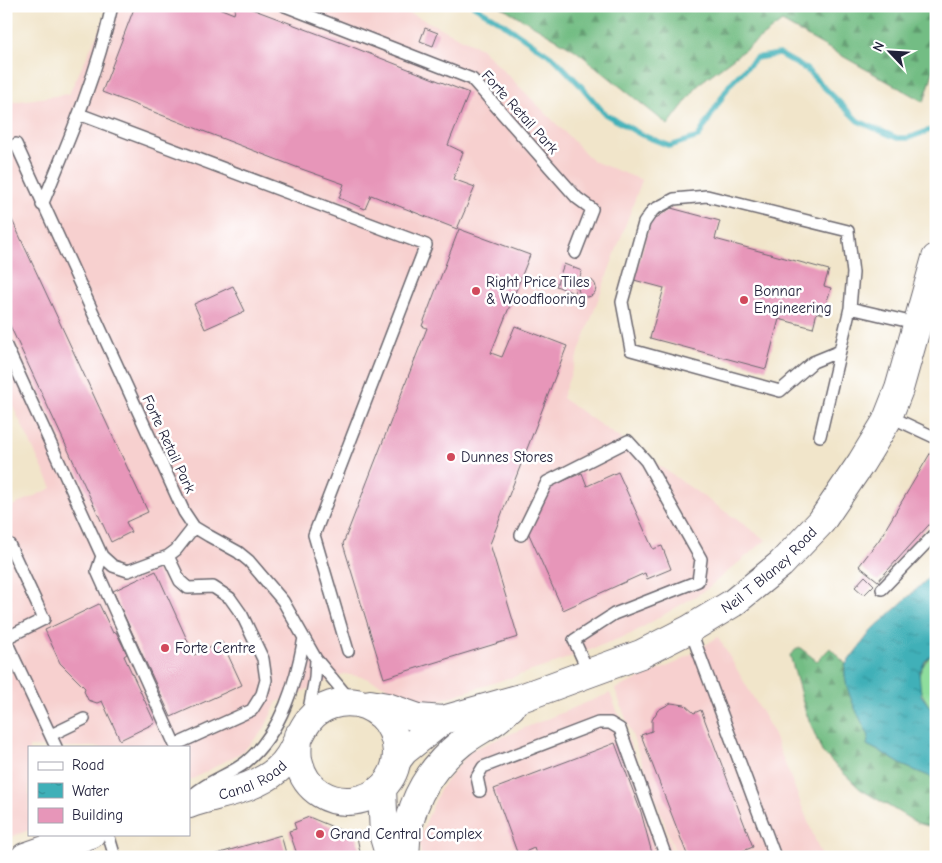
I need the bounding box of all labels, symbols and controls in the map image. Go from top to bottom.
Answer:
north arrow [864,28,914,78]
text: N [869,39,888,54]
street label: Forte Retail Park [478,66,563,158]
place label: Right Price Tiles & Woodflooring [486,273,589,308]
place label: Bonnar Engineering [754,282,832,317]
marker: Right Price Tiles & Woodflooring [470,285,482,297]
marker: Bonnar Engineering [738,294,750,306]
street label: Forte Retail Park [138,392,200,497]
place label: Dunnes Stores [461,448,553,466]
marker: Dunnes Stores [445,451,457,463]
street label: Neil T Blaney Road [718,523,821,617]
place label: Forte Centre [175,639,256,657]
marker: Forte Centre [159,642,171,654]
legend [28,746,190,836]
text: Road [72,756,104,774]
street label: Canal Road [216,757,291,804]
text: Water [72,782,109,800]
text: Building [72,806,123,824]
place label: Grand Central Complex [330,825,483,843]
marker: Grand Central Complex [314,828,326,840]

